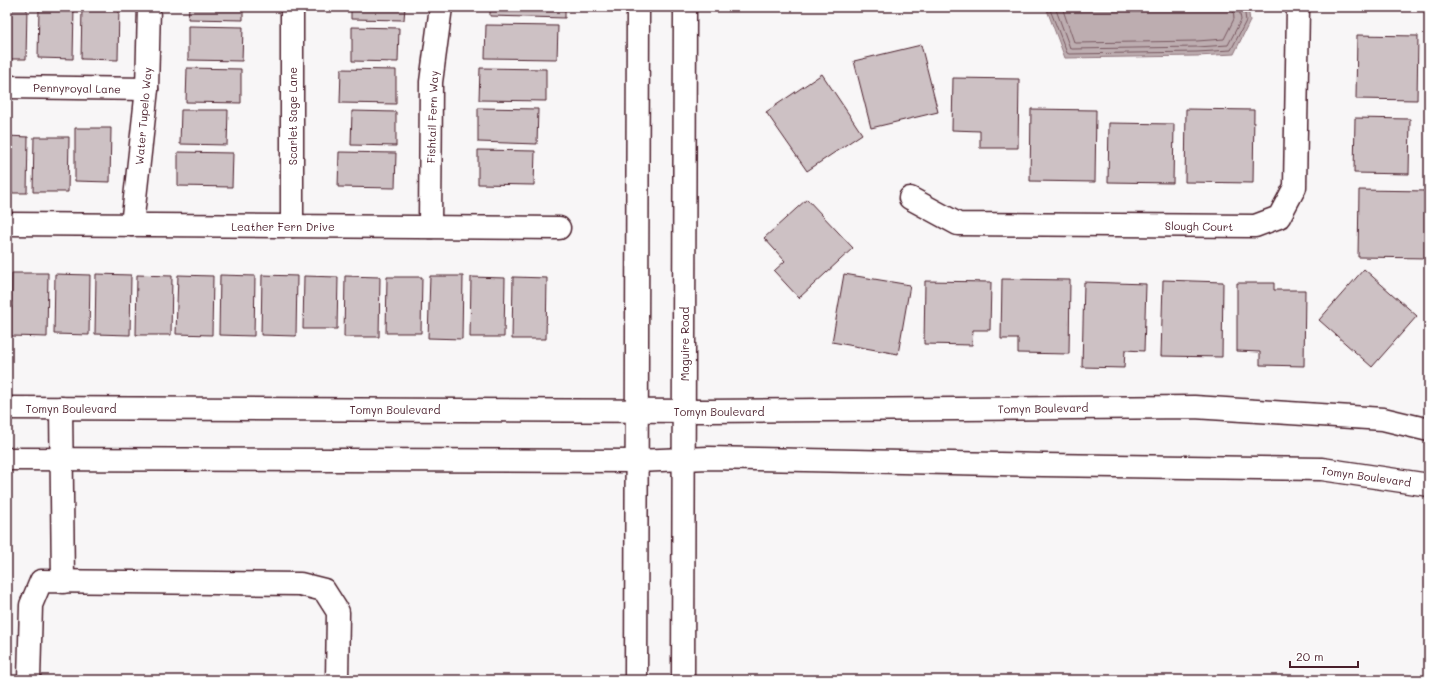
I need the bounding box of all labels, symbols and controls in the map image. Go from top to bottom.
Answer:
street label: Water Tupelo Way [131,66,155,165]
street label: Scarlet Sage Lane [285,67,300,165]
street label: Fishtail Fern Way [423,70,441,164]
street label: Pennyroyal Lane [33,80,121,96]
street label: Slough Court [1165,218,1233,234]
street label: Leather Fern Drive [231,219,335,234]
street label: Maguire Road [677,307,692,381]
street label: Tomyn Boulevard [997,400,1089,416]
street label: Tomyn Boulevard [26,401,116,416]
street label: Tomyn Boulevard [350,402,440,417]
street label: Tomyn Boulevard [674,404,764,419]
street label: Tomyn Boulevard [1320,462,1412,490]
scale bar [1290,643,1358,669]
text: 20 m [1296,648,1324,664]

